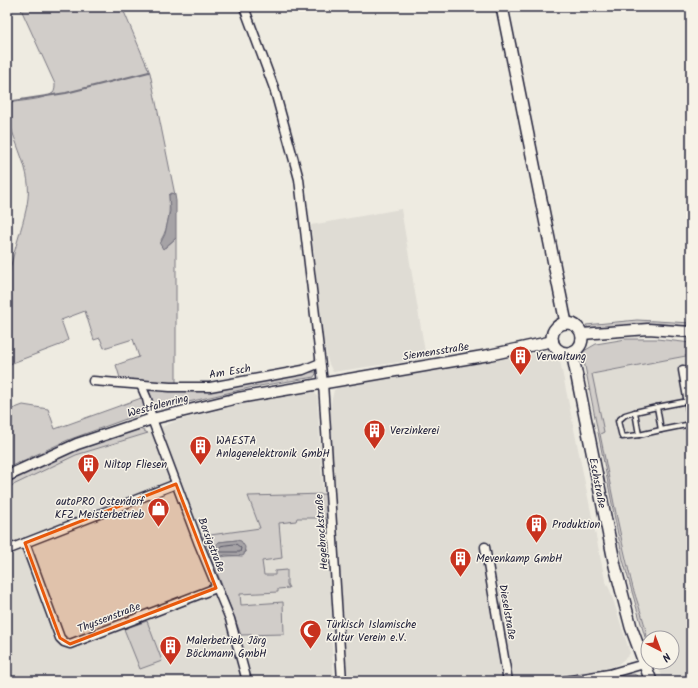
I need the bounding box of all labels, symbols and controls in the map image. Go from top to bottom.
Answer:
street label: Siemensstraße [402,338,470,366]
building icon: Verwaltung [508,344,534,377]
place label: Verwaltung [536,348,586,366]
street label: Am Esch [208,360,252,384]
street label: Westfalenring [125,389,191,423]
building icon: Verzinkerei [361,418,387,451]
place label: Verzinkerei [390,422,439,440]
place label: WAESTA Anlagenelektronik GmbH [216,432,330,463]
building icon: WAESTA Anlagenelektronik GmbH [188,434,214,467]
building icon: Niltop Fliesen [75,452,101,485]
place label: Niltop Fliesen [104,456,167,474]
street label: Eschstraße [583,456,611,510]
place label: autoPRO Ostendorf KFZ Meisterbetrieb [55,493,146,524]
street label: Hegebrockstraße [310,493,334,571]
shop icon: autoPRO Ostendorf KFZ Meisterbetrieb [146,495,172,528]
building icon: Produktion [524,512,550,545]
street label: Borsigstraße [192,515,230,575]
place label: Produktion [552,516,600,534]
building icon: Mevenkamp GmbH [447,546,473,579]
place label: Mevenkamp GmbH [476,550,562,568]
street label: Dieselstraße [493,583,521,641]
street label: Thyssenstraße [75,598,143,638]
place label: Türkisch Islamische Kultur Verein e.V. [326,616,416,647]
mosque icon: Türkisch Islamische Kultur Verein e.V. [297,618,323,651]
north arrow [640,630,680,670]
place label: Malerbetrieb Jörg Böckmann GmbH [186,632,267,663]
building icon: Malerbetrieb Jörg Böckmann GmbH [157,634,183,667]
text: N [657,648,675,666]

